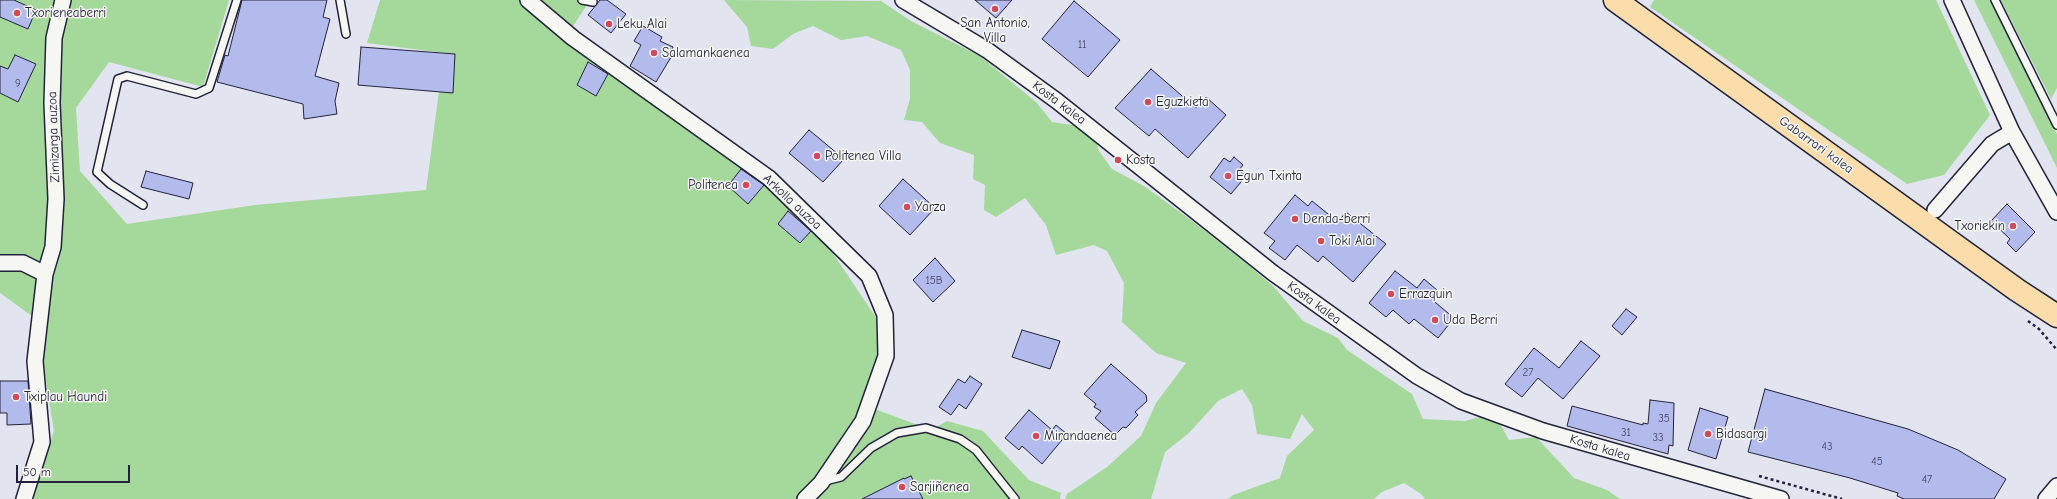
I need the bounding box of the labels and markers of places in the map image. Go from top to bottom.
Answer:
marker: San Antonio, Villa [990,4,1000,14]
place label: Txorieneaberri [25,5,106,21]
marker: Txorieneaberri [12,8,22,18]
place label: San Antonio, Villa [960,15,1030,46]
place label: Leku Alai [617,16,667,32]
marker: Leku Alai [604,19,614,29]
place label: Salamankaenea [662,45,750,61]
marker: Salamankaenea [649,48,659,58]
place label: Eguzkieta [1156,94,1209,110]
marker: Eguzkieta [1143,97,1153,107]
place label: Politenea Villa [825,148,901,164]
marker: Politenea Villa [812,151,822,161]
place label: Kosta [1126,152,1156,168]
marker: Kosta [1113,155,1123,165]
place label: Egun Txinta [1236,168,1302,184]
marker: Egun Txinta [1223,171,1233,181]
place label: Politenea [688,177,738,193]
marker: Politenea [741,180,751,190]
place label: Yarza [915,199,946,215]
marker: Yarza [902,202,912,212]
place label: Denda-berri [1303,211,1370,227]
marker: Denda-berri [1290,214,1300,224]
place label: Txoriekin [1954,218,2005,234]
marker: Txoriekin [2008,221,2018,231]
place label: Toki Alai [1329,233,1375,249]
marker: Toki Alai [1316,236,1326,246]
place label: Errazquin [1399,286,1452,302]
marker: Errazquin [1386,289,1396,299]
place label: Uda Berri [1443,312,1498,328]
marker: Uda Berri [1430,315,1440,325]
place label: Txiplau Haundi [24,389,107,405]
marker: Txiplau Haundi [11,392,21,402]
place label: Bidasargi [1716,426,1767,442]
place label: Mirandaenea [1044,428,1117,444]
marker: Bidasargi [1703,429,1713,439]
marker: Mirandaenea [1031,431,1041,441]
place label: Sarjiñenea [910,479,969,495]
marker: Sarjiñenea [897,482,907,492]

